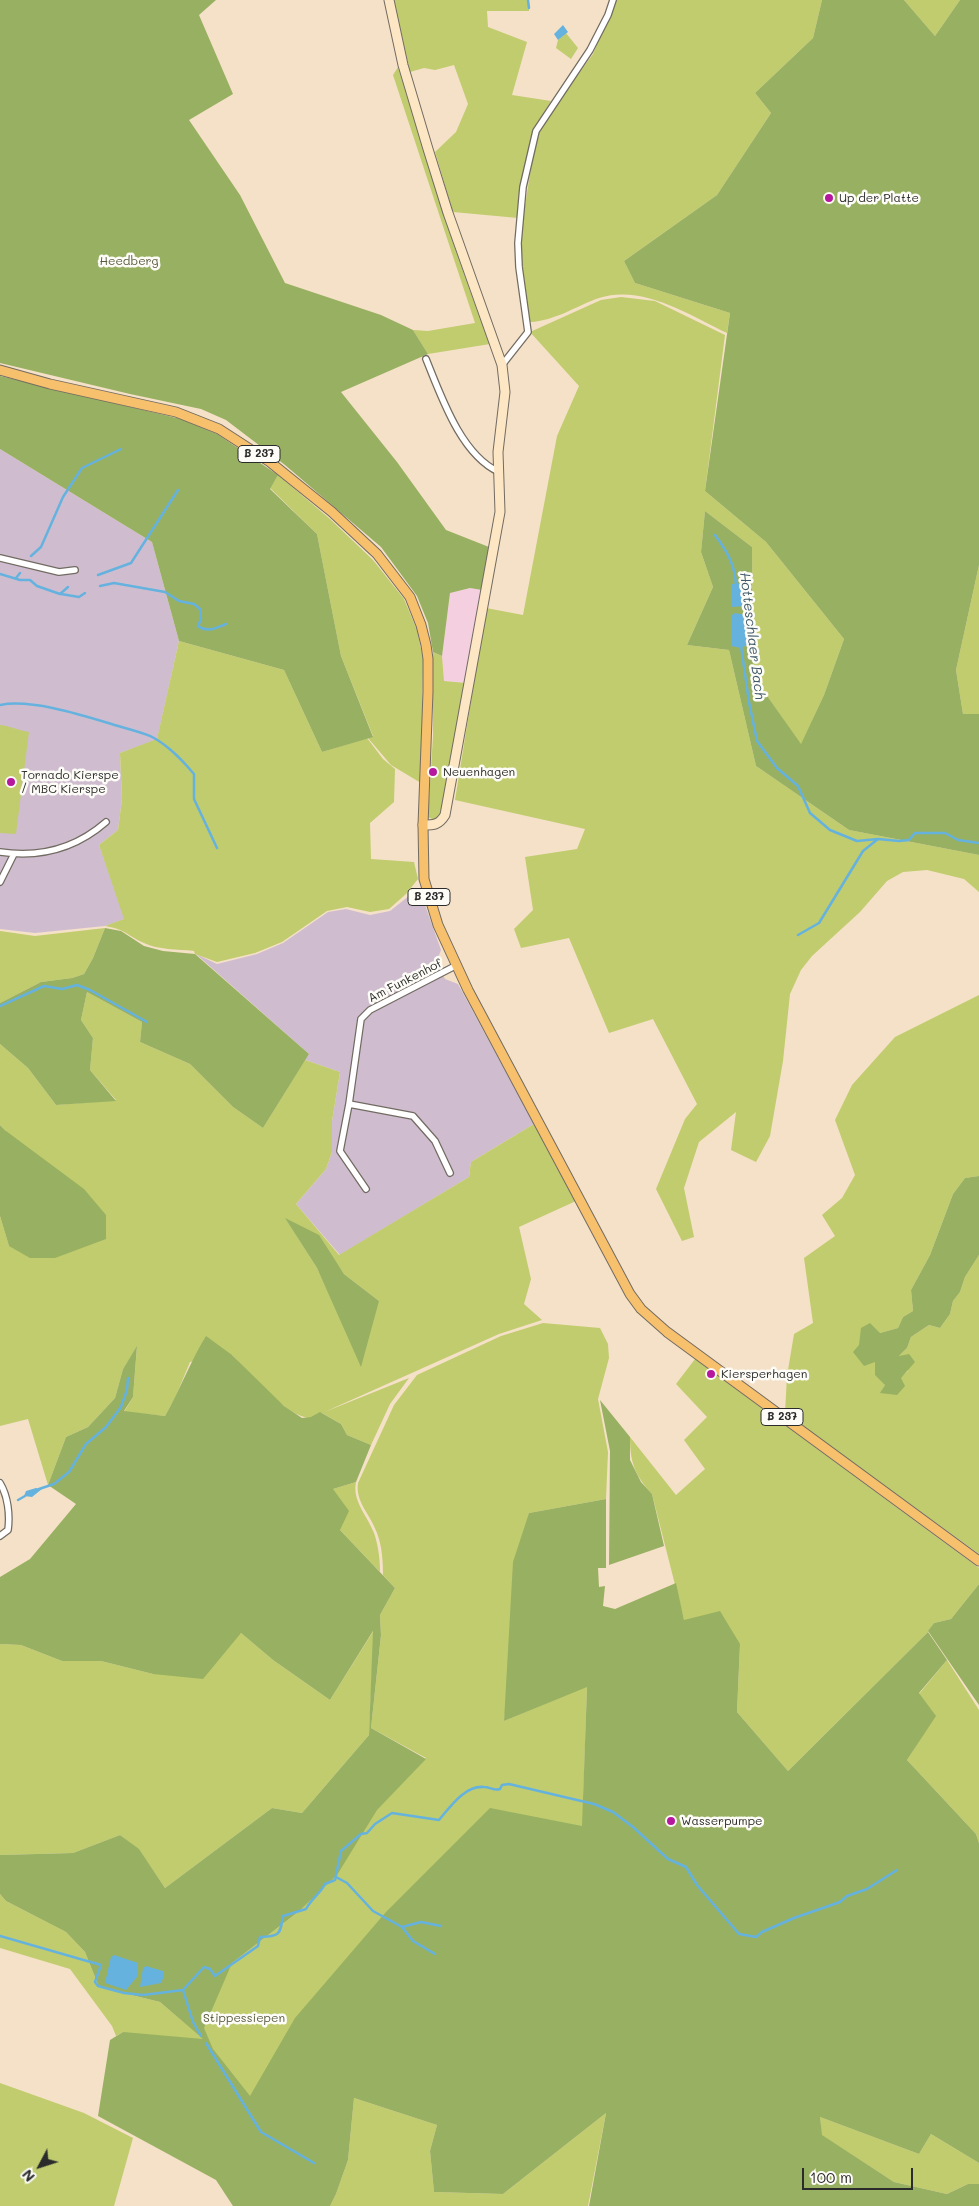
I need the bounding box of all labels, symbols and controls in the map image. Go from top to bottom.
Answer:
place label: Up der Platte [839,191,919,205]
marker: Up der Platte [823,192,835,204]
park label: Heedberg [99,254,159,268]
road number: B 237 [238,446,280,462]
water label: Hotteschlaer Bach [736,571,768,701]
place label: Neuenhagen [443,765,515,779]
marker: Neuenhagen [427,766,439,778]
place label: Tornado Kierspe / MBC Kierspe [21,768,119,796]
marker: Tornado Kierspe / MBC Kierspe [5,776,17,788]
road number: B 237 [408,889,450,906]
street label: Am Funkenhof [366,956,444,1006]
place label: Kiersperhagen [721,1367,807,1381]
marker: Kiersperhagen [705,1368,717,1380]
road number: B 237 [761,1408,803,1425]
place label: Wasserpumpe [681,1814,762,1828]
marker: Wasserpumpe [665,1815,677,1827]
park label: Stippessiepen [203,2011,285,2025]
north arrow [15,2141,65,2191]
scale bar [804,2158,915,2190]
text: N [17,2166,39,2186]
text: 100 m [810,2167,852,2187]

